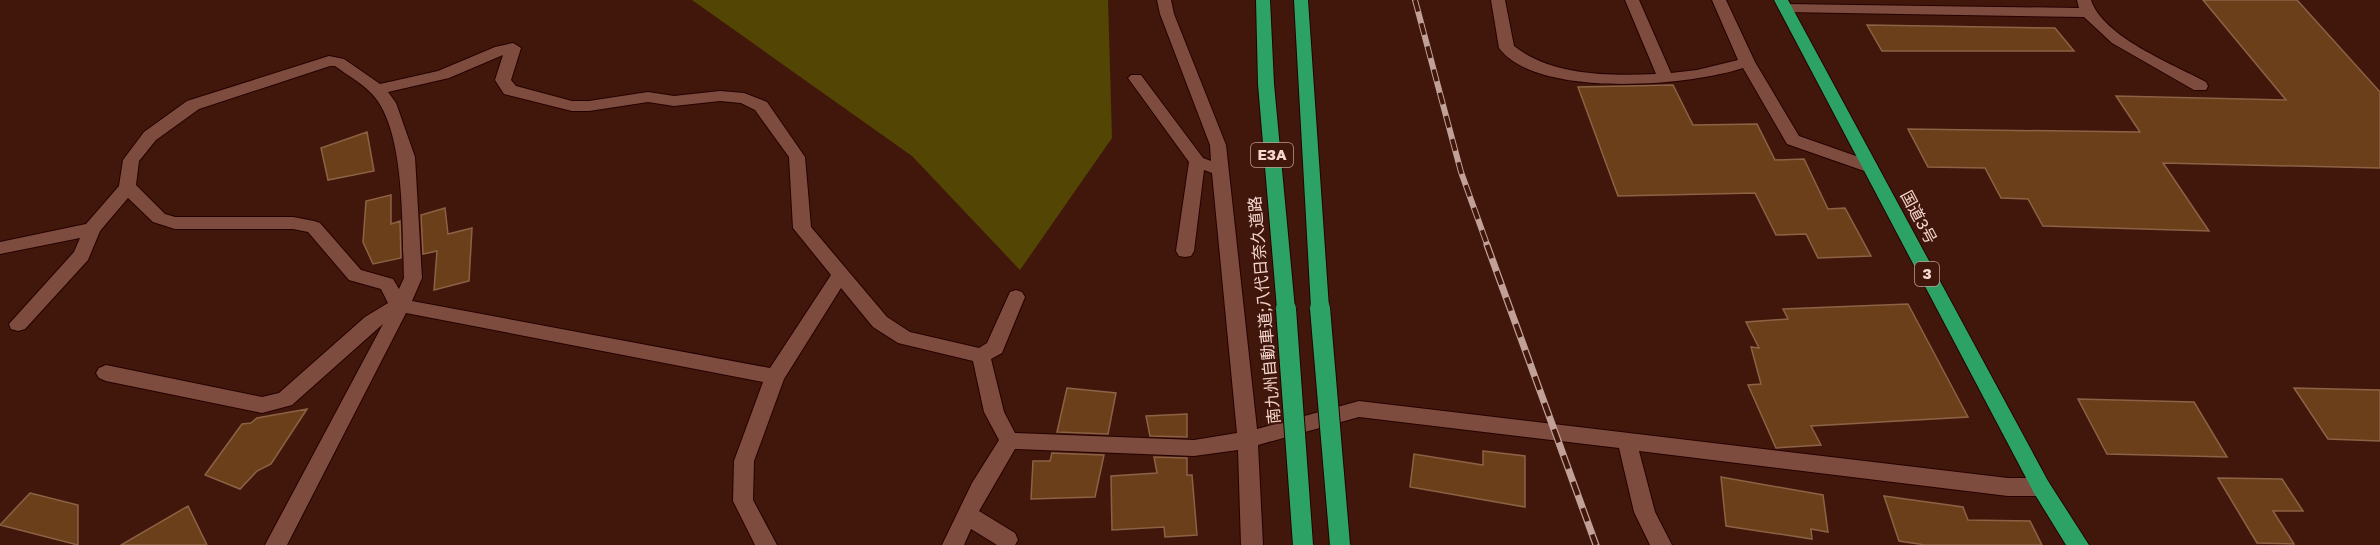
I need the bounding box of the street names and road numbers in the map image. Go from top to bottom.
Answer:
road number: E3A [1251,143,1293,167]
street label: 国道3号 [1897,187,1941,247]
street label: 南九州自動車道;八代日奈久道路 [1244,195,1284,425]
road number: 3 [1915,262,1939,286]

